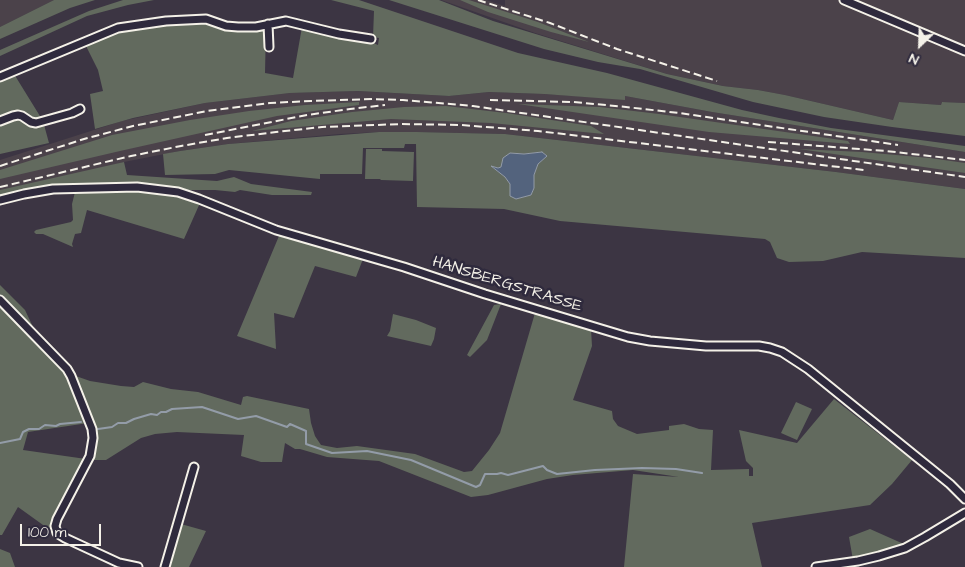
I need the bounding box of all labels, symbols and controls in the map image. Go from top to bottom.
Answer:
north arrow [895,20,945,70]
text: N [906,48,922,70]
street label: HANSBERGSTRASSE [430,253,584,317]
scale bar [22,514,104,546]
text: 100 m [28,522,67,543]

